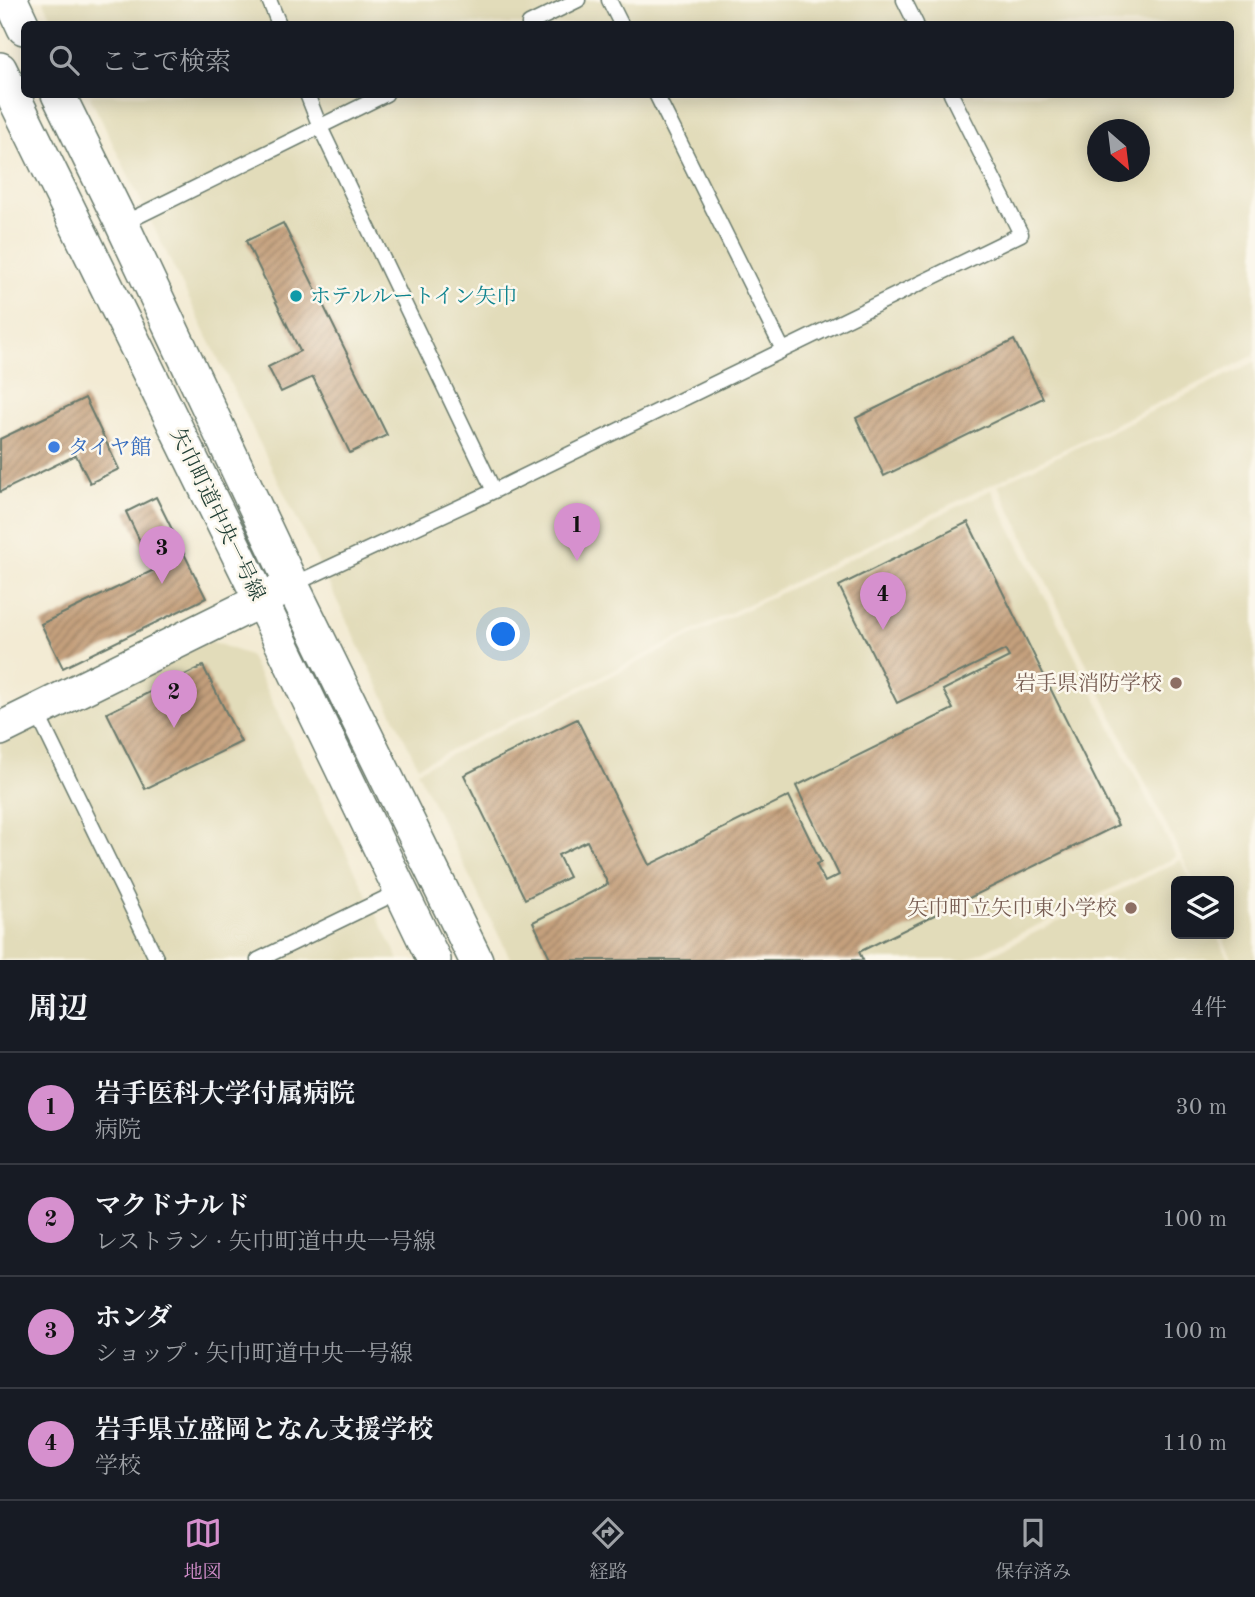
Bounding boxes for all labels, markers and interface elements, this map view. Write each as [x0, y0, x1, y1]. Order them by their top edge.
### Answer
search box [21, 21, 1234, 98]
icon: search [45, 41, 83, 79]
text: ここで検索 [101, 50, 231, 76]
north arrow [1087, 119, 1150, 182]
place label: ホテルルートイン矢巾 [310, 285, 517, 308]
marker: ホテルルートイン矢巾 [288, 288, 304, 304]
street label: 矢巾町道中央一号線 [166, 424, 269, 604]
place label: タイヤ館 [68, 436, 152, 459]
marker: タイヤ館 [46, 439, 62, 455]
pin: 1 [554, 503, 600, 561]
pin: 3 [139, 526, 185, 584]
pin: 4 [860, 572, 906, 630]
your location [486, 617, 520, 651]
pin: 2 [151, 670, 197, 728]
place label: 岩手県消防学校 [1015, 672, 1162, 695]
marker: 岩手県消防学校 [1168, 675, 1184, 691]
map controls [1171, 876, 1234, 939]
button: layers [1171, 876, 1234, 939]
place label: 矢巾町立矢巾東小学校 [907, 897, 1117, 920]
marker: 矢巾町立矢巾東小学校 [1123, 900, 1139, 916]
text: 周辺 [28, 995, 88, 1025]
text: 4件 [1191, 997, 1227, 1020]
text: 岩手医科大学付属病院 [95, 1082, 355, 1108]
text: 1 [44, 1096, 58, 1119]
text: 30 m [1176, 1096, 1227, 1119]
text: 病院 [95, 1119, 141, 1142]
text: マクドナルド [95, 1194, 250, 1220]
text: 2 [44, 1208, 58, 1231]
text: 100 m [1162, 1208, 1227, 1231]
text: レストラン · 矢巾町道中央一号線 [95, 1231, 436, 1254]
text: ホンダ [95, 1306, 172, 1332]
text: 3 [44, 1320, 58, 1343]
text: 100 m [1162, 1320, 1227, 1343]
text: ショップ · 矢巾町道中央一号線 [95, 1343, 413, 1366]
text: 岩手県立盛岡となん支援学校 [95, 1418, 433, 1444]
text: 4 [44, 1432, 58, 1455]
text: 110 m [1162, 1432, 1227, 1455]
text: 学校 [95, 1455, 141, 1478]
tab: 地図 [184, 1514, 222, 1585]
tab: 経路 [589, 1514, 627, 1585]
tab: 保存済み [995, 1514, 1071, 1585]

